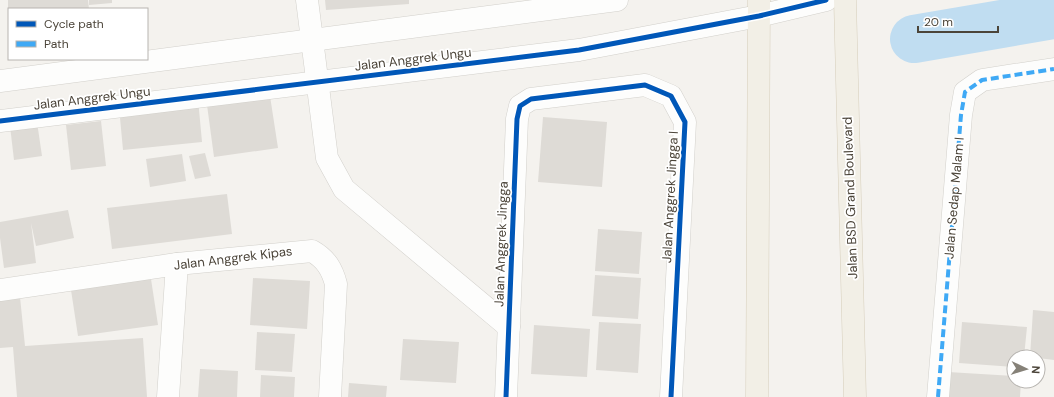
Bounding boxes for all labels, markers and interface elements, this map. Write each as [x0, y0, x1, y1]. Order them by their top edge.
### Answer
legend [8, 8, 148, 60]
scale bar [918, 8, 998, 34]
text: 20 m [924, 14, 953, 30]
text: Cycle path [44, 16, 104, 32]
text: Path [44, 36, 69, 52]
street label: Jalan Anggrek Ungu [354, 43, 472, 75]
street label: Jalan Anggrek Ungu [33, 82, 151, 114]
street label: Jalan BSD Grand Boulevard [839, 117, 861, 279]
street label: Jalan Anggrek Jingga I [658, 131, 682, 263]
street label: Jalan Sedap Malam I [940, 136, 968, 260]
street label: Jalan Anggrek Jingga [490, 181, 512, 307]
street label: Jalan Anggrek Kipas [173, 242, 293, 274]
north arrow [1006, 349, 1046, 389]
text: N [1029, 365, 1043, 374]

